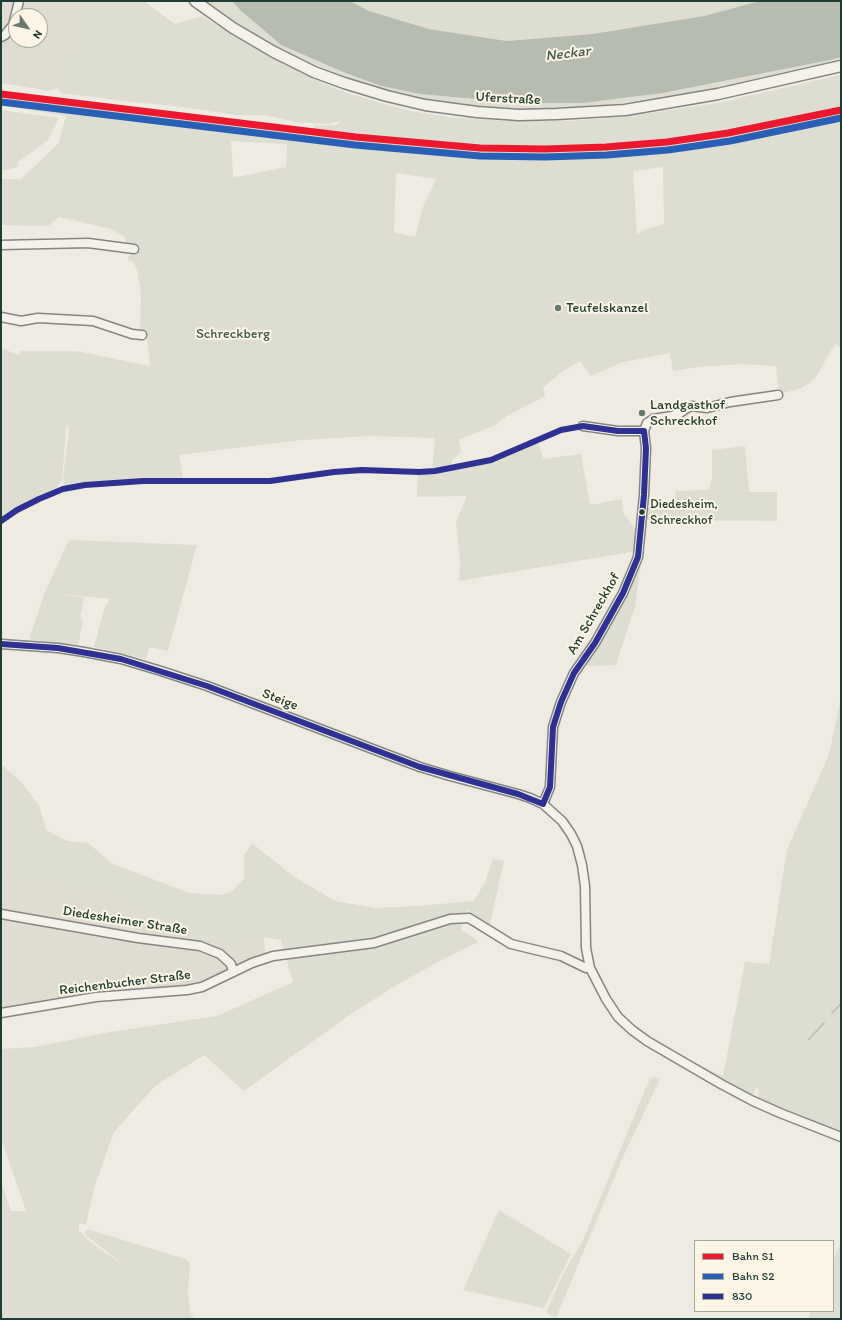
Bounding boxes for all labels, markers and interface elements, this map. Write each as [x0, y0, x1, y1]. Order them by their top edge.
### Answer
north arrow [8, 8, 48, 48]
text: N [30, 28, 45, 41]
water label: Neckar [544, 42, 592, 66]
street label: Uferstraße [475, 89, 541, 109]
place label: Teufelskanzel [566, 300, 648, 316]
marker: Teufelskanzel [553, 303, 563, 313]
park label: Schreckberg [196, 326, 270, 342]
place label: Landgasthof Schreckhof [650, 397, 725, 430]
marker: Landgasthof Schreckhof [637, 408, 647, 418]
place label: Diedesheim, Schreckhof [650, 497, 718, 528]
marker: Diedesheim, Schreckhof [637, 507, 647, 517]
street label: Am Schreckhof [564, 570, 624, 658]
street label: Steige [260, 685, 300, 715]
street label: Diedesheimer Straße [62, 903, 188, 939]
street label: Reichenbucher Straße [58, 967, 192, 999]
legend [694, 1240, 834, 1312]
text: Bahn S1 [732, 1249, 774, 1263]
text: Bahn S2 [732, 1269, 775, 1283]
text: 830 [732, 1289, 753, 1303]

